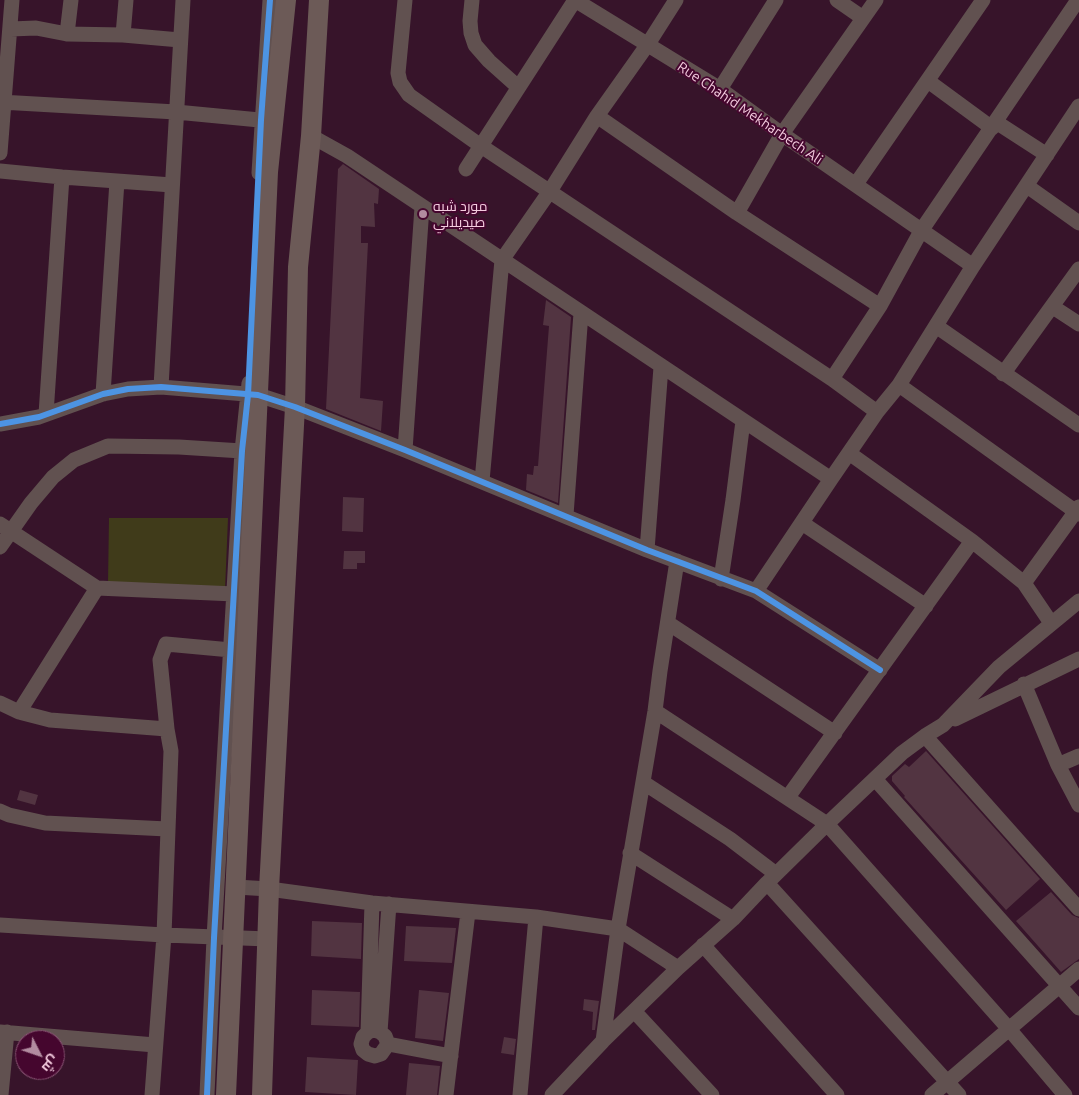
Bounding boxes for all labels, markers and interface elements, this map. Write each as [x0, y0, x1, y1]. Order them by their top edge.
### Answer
street label: Rue Chahid Mekharbech Ali [674, 58, 826, 168]
place label: مورد شبه صيديلاني [433, 198, 488, 230]
marker: مورد شبه صيديلاني [417, 208, 429, 220]
north arrow [15, 1030, 65, 1080]
text: ش [39, 1052, 62, 1076]

